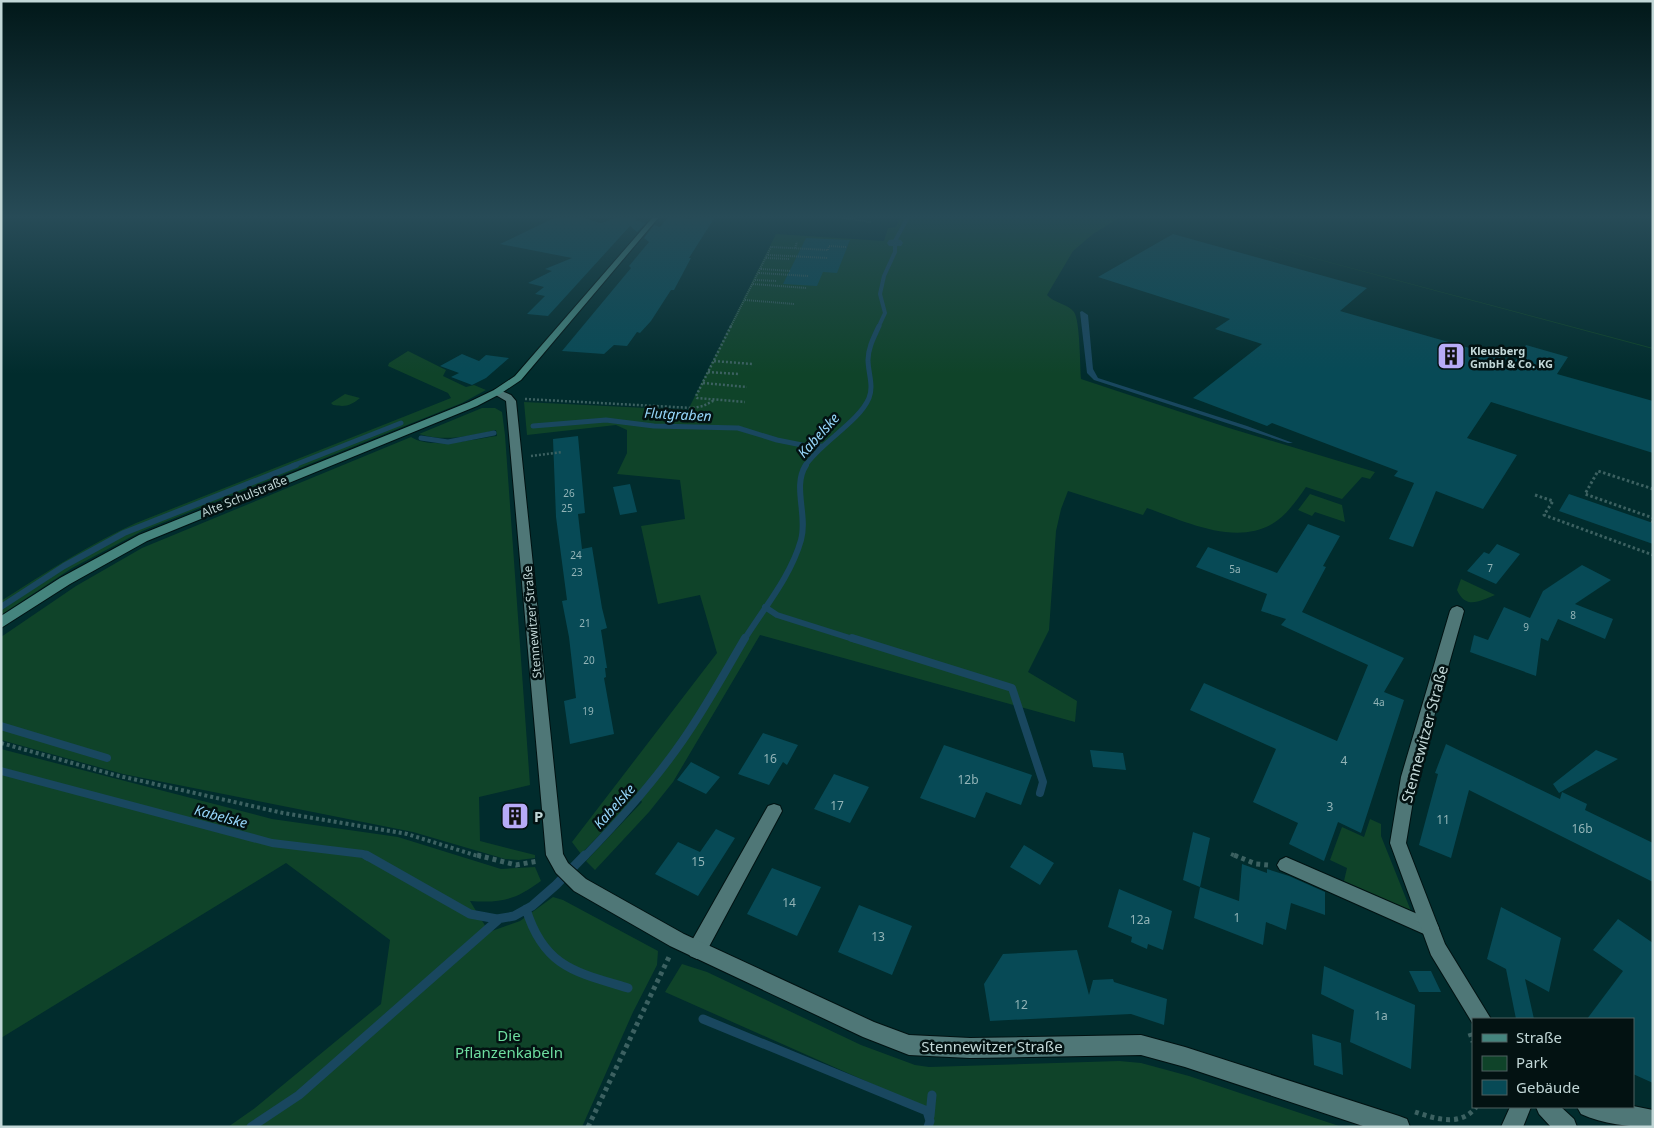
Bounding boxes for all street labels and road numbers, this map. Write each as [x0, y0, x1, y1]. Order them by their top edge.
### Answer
street label: Alte Schulstraße [199, 471, 290, 521]
street label: Stennewitzer Straße [519, 565, 545, 679]
street label: Stennewitzer Straße [1396, 663, 1452, 805]
street label: Stennewitzer Straße [921, 1036, 1063, 1056]

